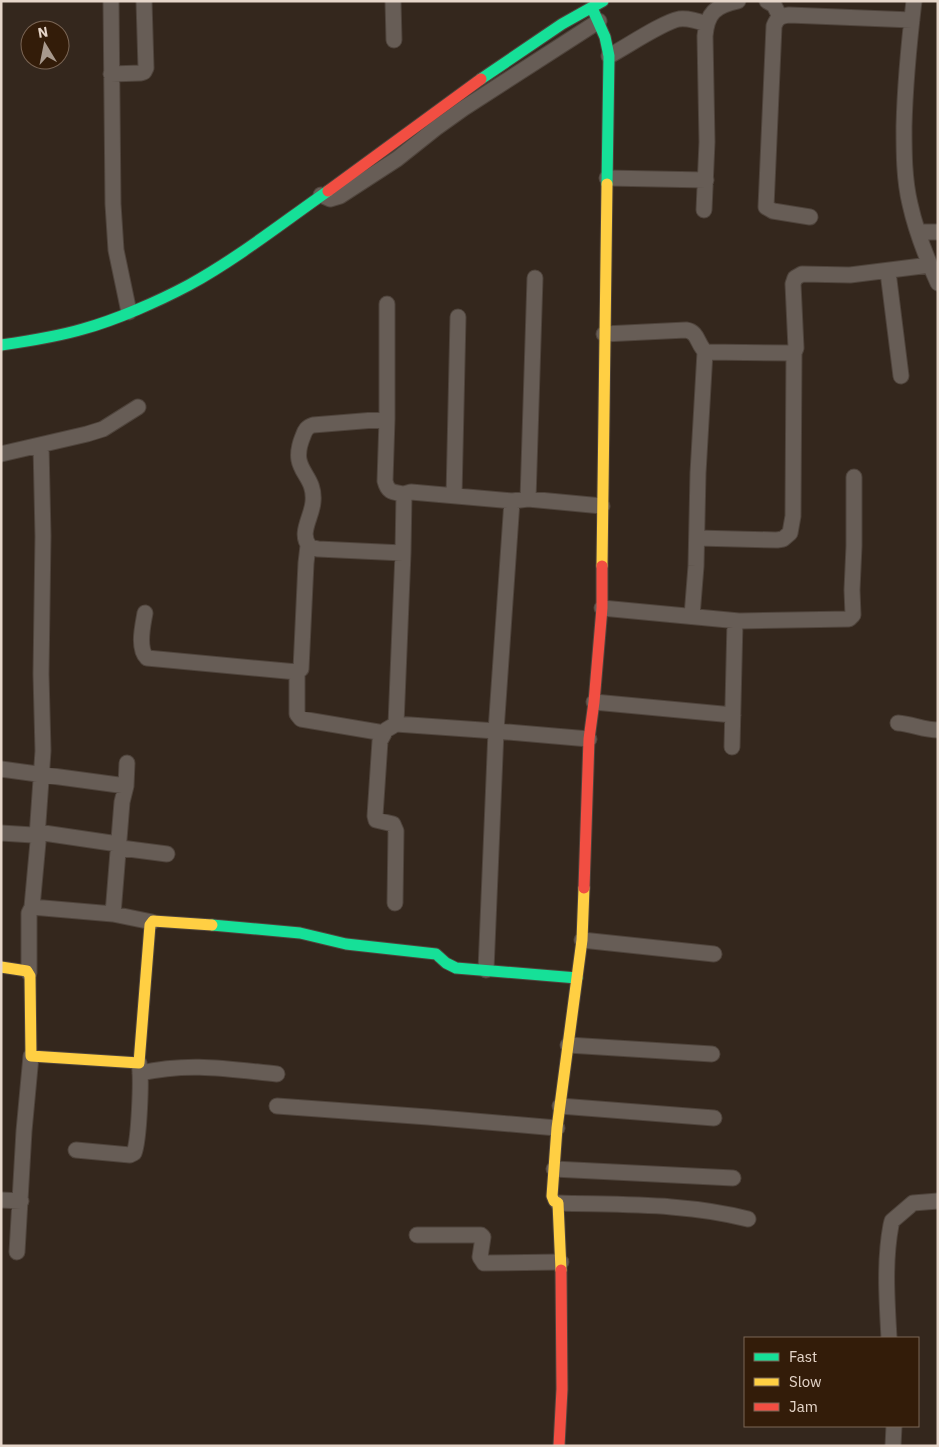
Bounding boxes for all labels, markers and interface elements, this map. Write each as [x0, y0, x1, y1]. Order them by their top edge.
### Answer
north arrow [20, 20, 70, 70]
text: N [36, 22, 49, 42]
legend [744, 1337, 919, 1427]
text: Fast [789, 1347, 817, 1366]
text: Slow [789, 1372, 822, 1391]
text: Jam [789, 1397, 818, 1416]

